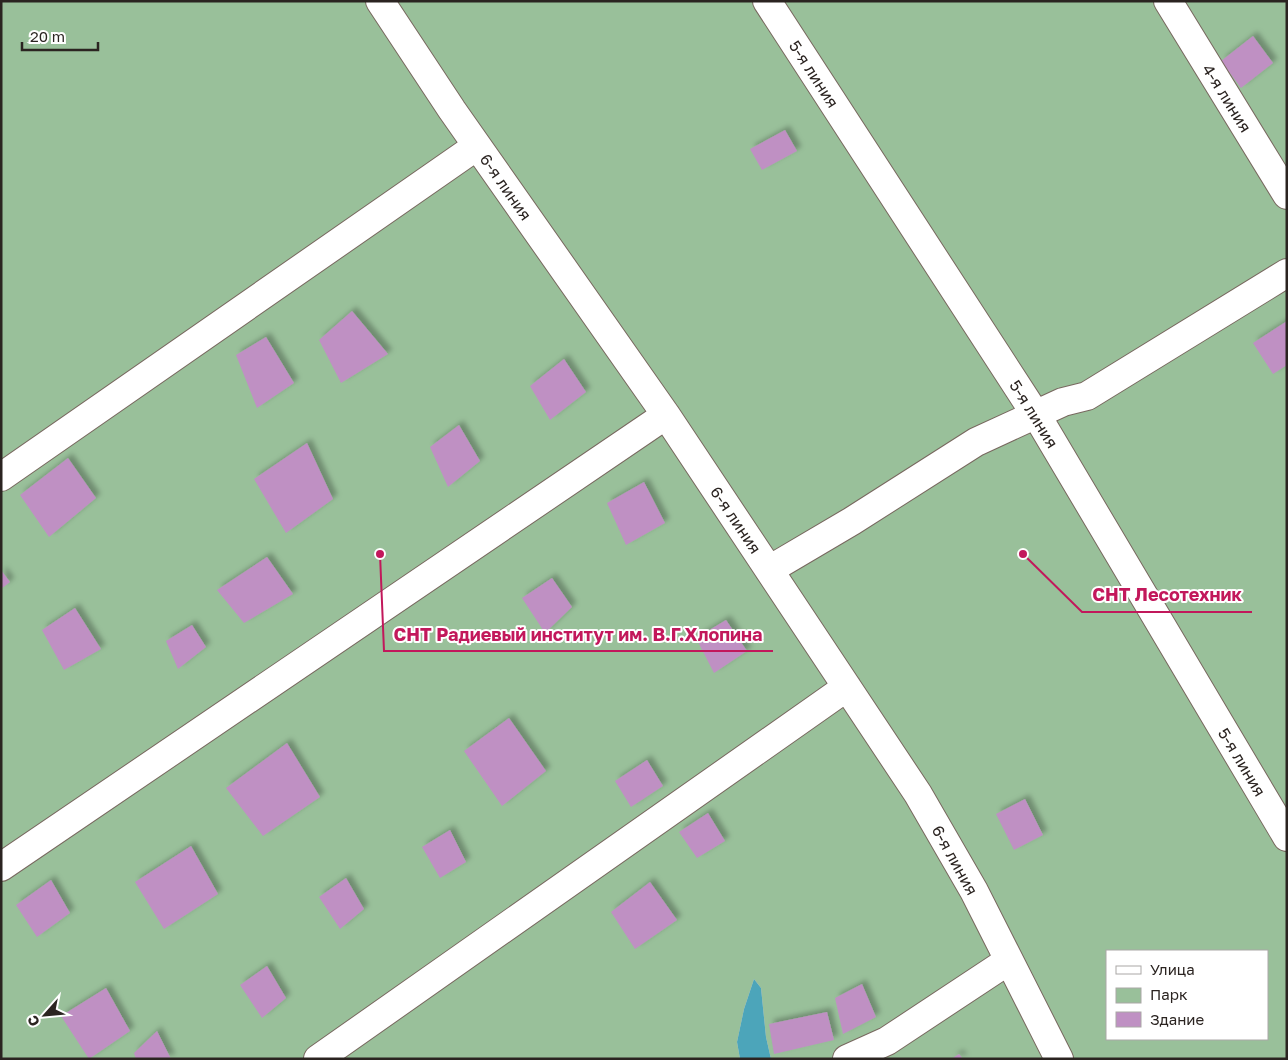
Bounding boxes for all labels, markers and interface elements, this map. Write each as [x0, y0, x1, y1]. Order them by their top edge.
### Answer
scale bar [22, 20, 99, 52]
text: 20 m [30, 27, 65, 45]
street label: 5-я линия [785, 37, 843, 111]
street label: 4-я линия [1198, 60, 1256, 136]
street label: 6-я линия [476, 150, 536, 224]
street label: 5-я линия [1005, 376, 1063, 452]
street label: 6-я линия [706, 483, 766, 557]
callout: СНТ Лесотехник [1082, 579, 1252, 612]
text: СНТ Лесотехник [1092, 583, 1242, 605]
callout: СНТ Радиевый институт им. В.Г.Хлопина [384, 618, 773, 651]
text: СНТ Радиевый институт им. В.Г.Хлопина [394, 623, 762, 645]
street label: 5-я линия [1214, 724, 1270, 800]
street label: 6-я линия [928, 822, 982, 898]
legend [1106, 950, 1268, 1040]
text: Улица [1150, 960, 1195, 978]
text: Парк [1150, 985, 1188, 1003]
north arrow [20, 990, 70, 1040]
text: Здание [1150, 1010, 1204, 1028]
text: С [23, 1013, 43, 1029]

